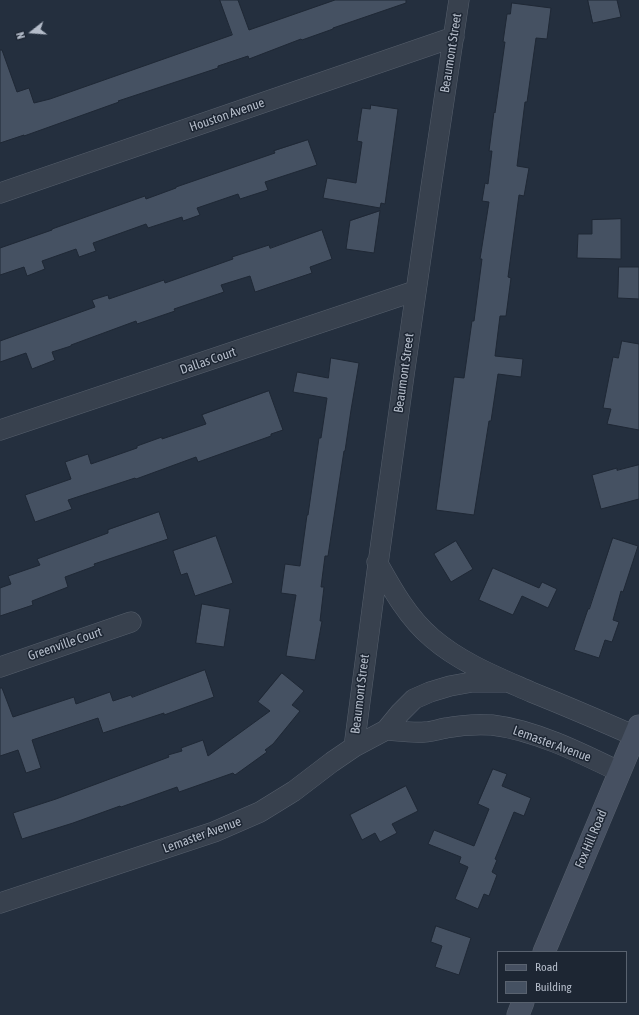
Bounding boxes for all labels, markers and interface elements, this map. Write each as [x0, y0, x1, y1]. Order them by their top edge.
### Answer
north arrow [12, 12, 52, 52]
street label: Beaumont Street [437, 12, 465, 94]
text: N [14, 31, 27, 40]
street label: Houston Avenue [187, 95, 267, 135]
street label: Beaumont Street [391, 332, 417, 414]
street label: Dallas Court [178, 344, 238, 378]
street label: Greenville Court [26, 624, 104, 664]
street label: Beaumont Street [347, 653, 373, 735]
street label: Lemaster Avenue [511, 723, 593, 765]
street label: Fox Hill Road [572, 807, 610, 871]
street label: Lemaster Avenue [161, 814, 243, 856]
legend [497, 951, 627, 1003]
text: Road [535, 960, 558, 974]
text: Building [535, 980, 572, 994]

